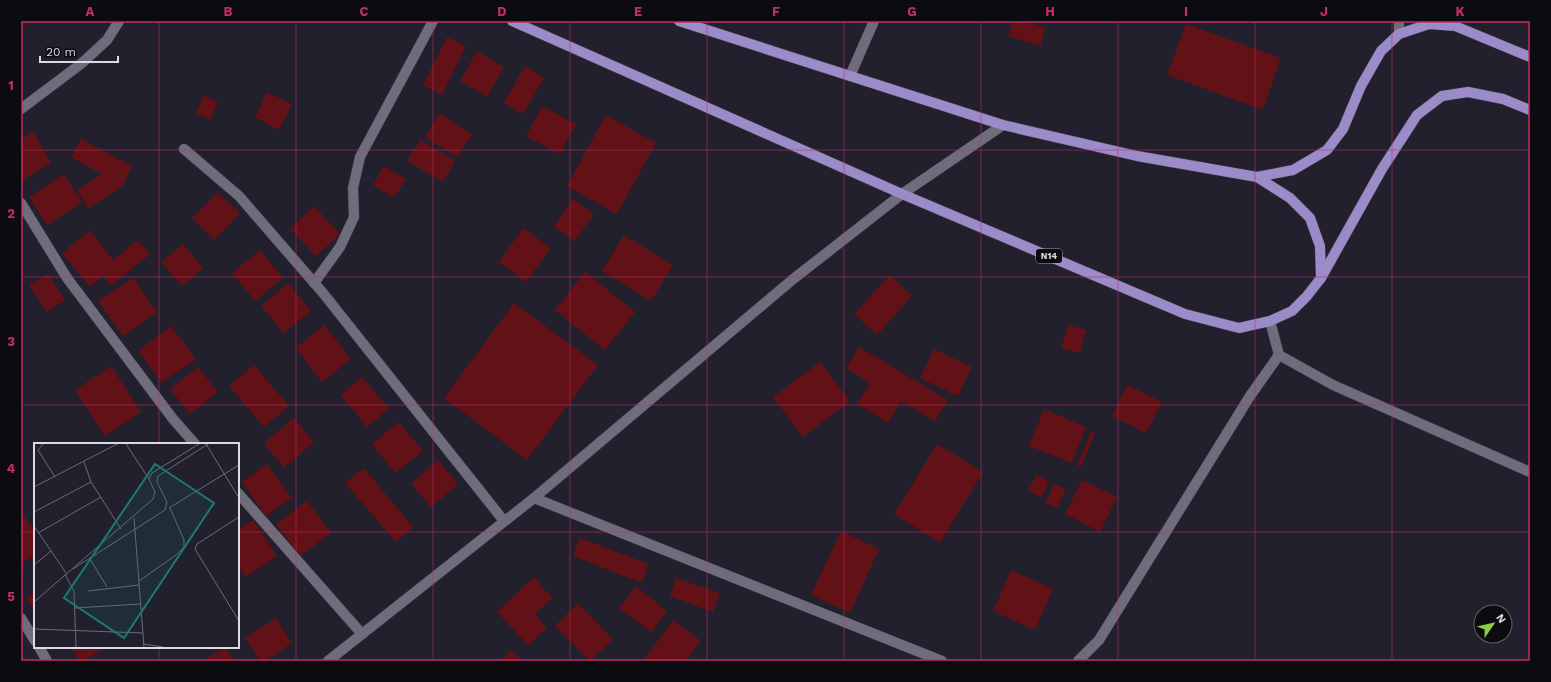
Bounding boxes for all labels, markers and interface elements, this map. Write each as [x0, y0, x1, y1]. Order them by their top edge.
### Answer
text: A [86, 4, 95, 19]
text: B [224, 4, 233, 19]
text: C [360, 4, 369, 19]
text: D [497, 4, 507, 19]
text: E [634, 4, 642, 19]
text: F [772, 4, 780, 19]
text: G [907, 4, 917, 19]
text: H [1045, 4, 1055, 19]
text: I [1184, 4, 1188, 19]
text: J [1320, 4, 1328, 19]
text: K [1455, 4, 1465, 19]
scale bar [40, 38, 118, 64]
text: 20 m [46, 45, 76, 59]
text: 1 [8, 78, 14, 93]
text: 2 [7, 206, 15, 221]
road number: N14 [1036, 249, 1062, 263]
text: 3 [7, 334, 15, 349]
inset map [34, 443, 239, 648]
text: 4 [7, 461, 16, 476]
text: 5 [7, 589, 15, 604]
north arrow [1473, 604, 1513, 644]
text: N [1493, 612, 1509, 626]

